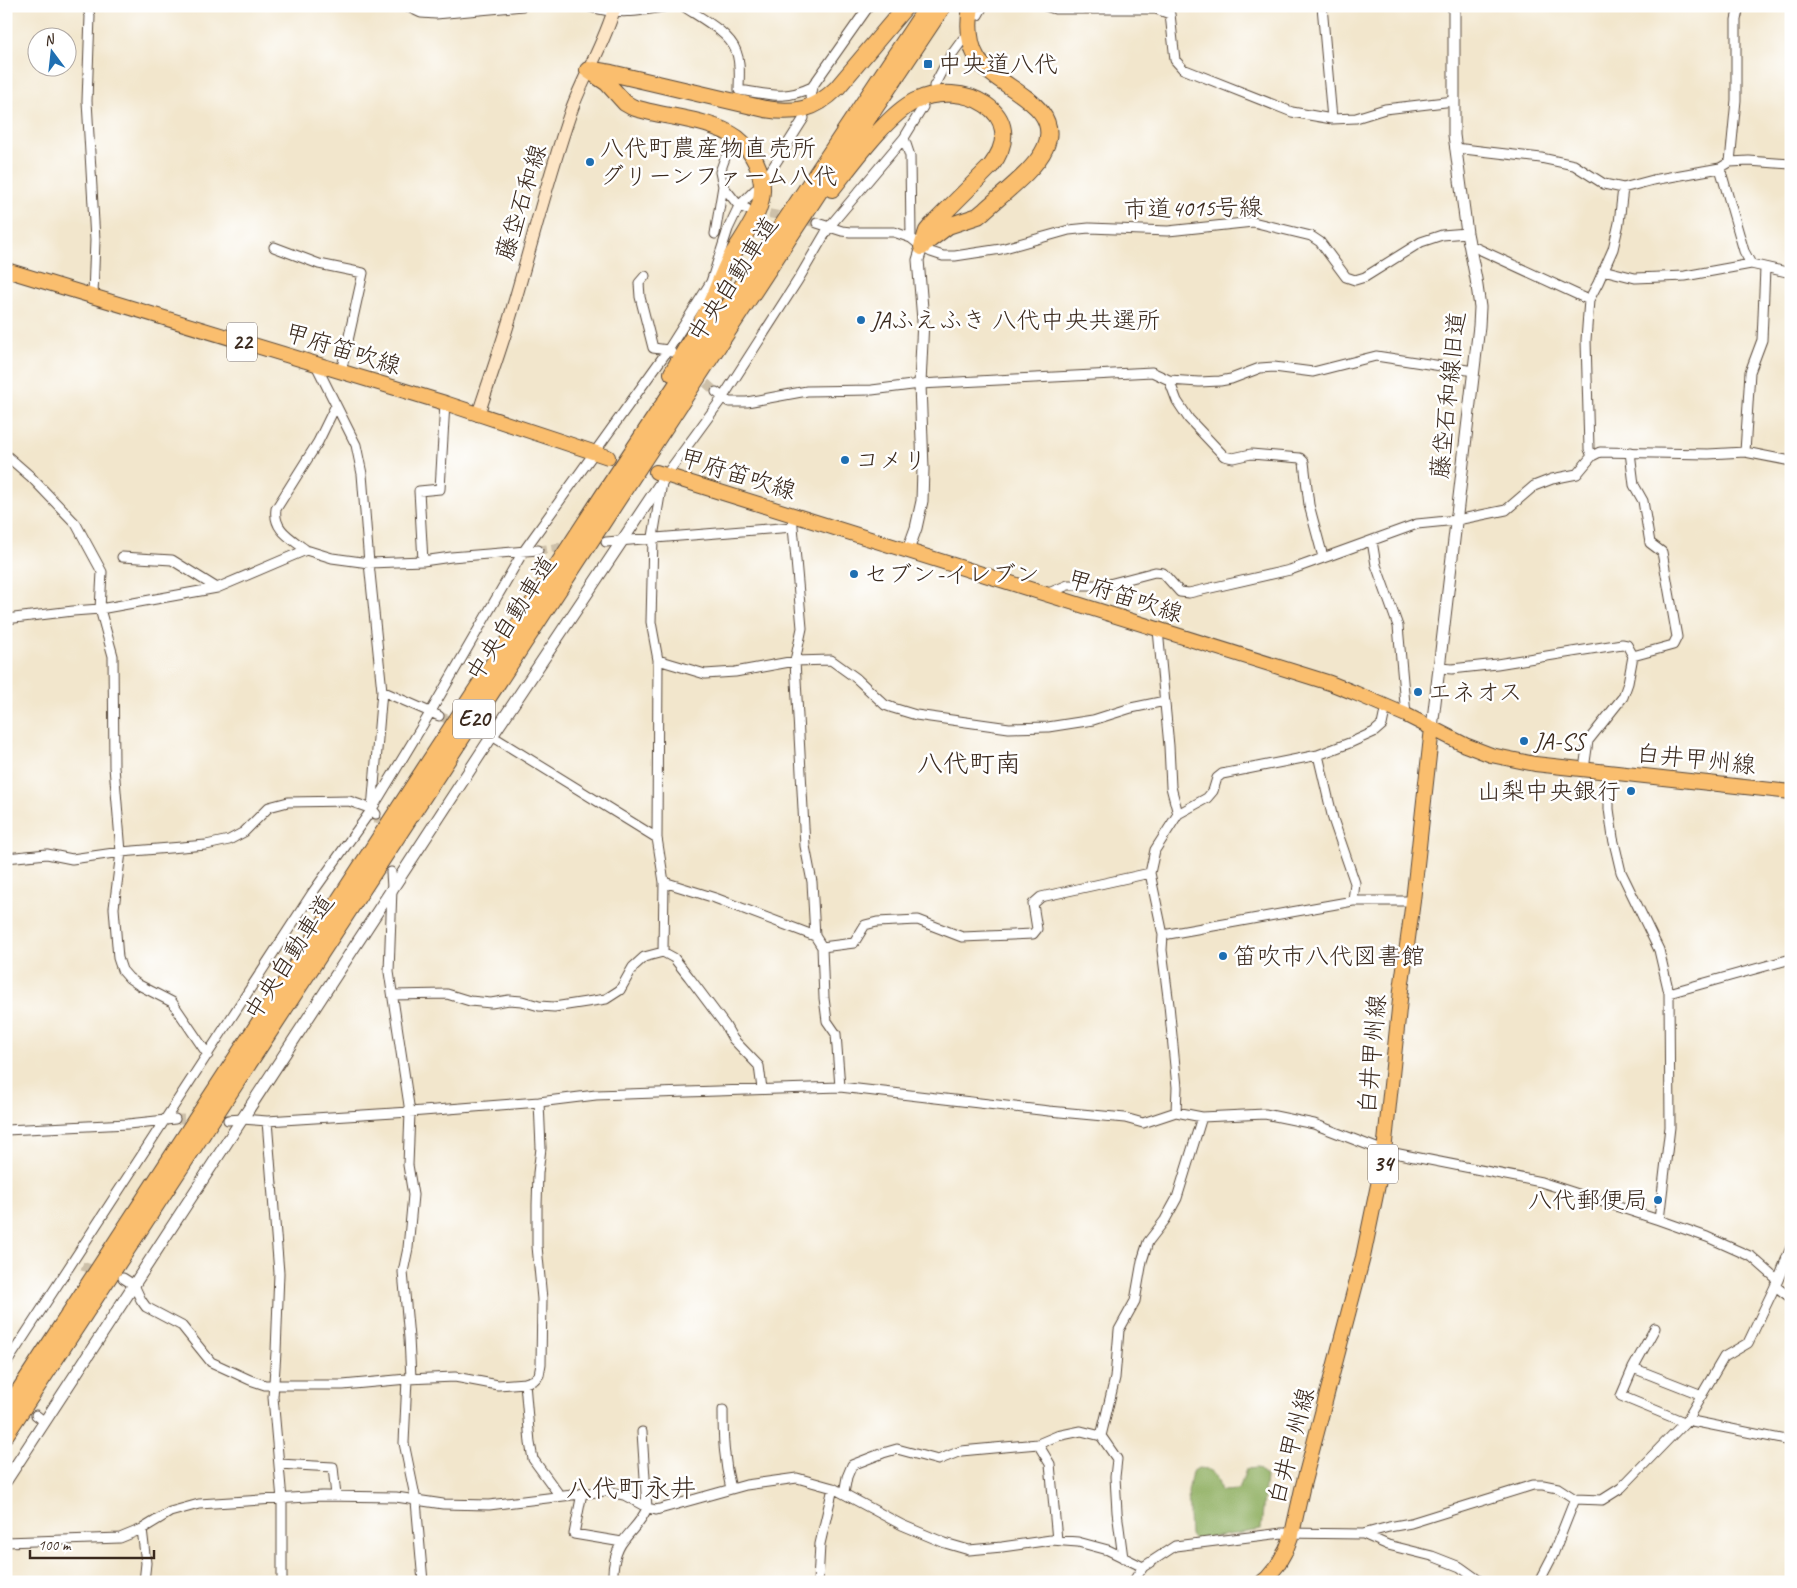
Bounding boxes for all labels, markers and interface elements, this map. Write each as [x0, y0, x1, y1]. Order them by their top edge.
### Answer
north arrow [28, 28, 78, 78]
text: N [42, 30, 57, 49]
place label: 中央道八代 [938, 49, 1058, 79]
marker: 中央道八代 [922, 58, 934, 70]
place label: 八代町農産物直売所 グリーンファーム八代 [600, 133, 838, 191]
street label: 藤垈石和線 [489, 140, 553, 264]
marker: 八代町農産物直売所 グリーンファーム八代 [584, 156, 596, 168]
street label: 市道4015号線 [1123, 192, 1263, 224]
street label: 中央自動車道 [681, 210, 785, 348]
place label: JAふえふき 八代中央共選所 [870, 305, 1160, 335]
street label: 藤垈石和線旧道 [1424, 310, 1472, 480]
marker: JAふえふき 八代中央共選所 [855, 314, 867, 326]
street label: 甲府笛吹線 [281, 317, 405, 381]
road number: 22 [227, 322, 257, 362]
street label: 甲府笛吹線 [676, 442, 800, 506]
place label: コメリ [855, 445, 927, 475]
marker: コメリ [839, 454, 851, 466]
street label: 中央自動車道 [459, 549, 563, 687]
place label: セブン-イレブン [864, 559, 1040, 589]
street label: 甲府笛吹線 [1063, 563, 1187, 629]
marker: セブン-イレブン [848, 568, 860, 580]
place label: エネオス [1428, 677, 1523, 707]
marker: エネオス [1412, 686, 1424, 698]
road number: E20 [453, 700, 495, 739]
place label: JA-SS [1533, 726, 1588, 756]
marker: JA-SS [1518, 735, 1530, 747]
street label: 白井甲州線 [1635, 738, 1757, 780]
district label: 八代町南 [917, 747, 1021, 780]
place label: 山梨中央銀行 [1477, 776, 1621, 806]
marker: 山梨中央銀行 [1625, 785, 1637, 797]
street label: 中央自動車道 [237, 888, 341, 1026]
place label: 笛吹市八代図書館 [1233, 941, 1425, 971]
marker: 笛吹市八代図書館 [1217, 950, 1229, 962]
street label: 白井甲州線 [1352, 993, 1392, 1115]
road number: 34 [1368, 1144, 1398, 1184]
place label: 八代郵便局 [1528, 1185, 1648, 1215]
marker: 八代郵便局 [1652, 1194, 1664, 1206]
street label: 白井甲州線 [1261, 1384, 1321, 1508]
district label: 八代町永井 [566, 1472, 696, 1505]
scale bar [30, 1528, 154, 1560]
text: 100 m [38, 1536, 72, 1555]

